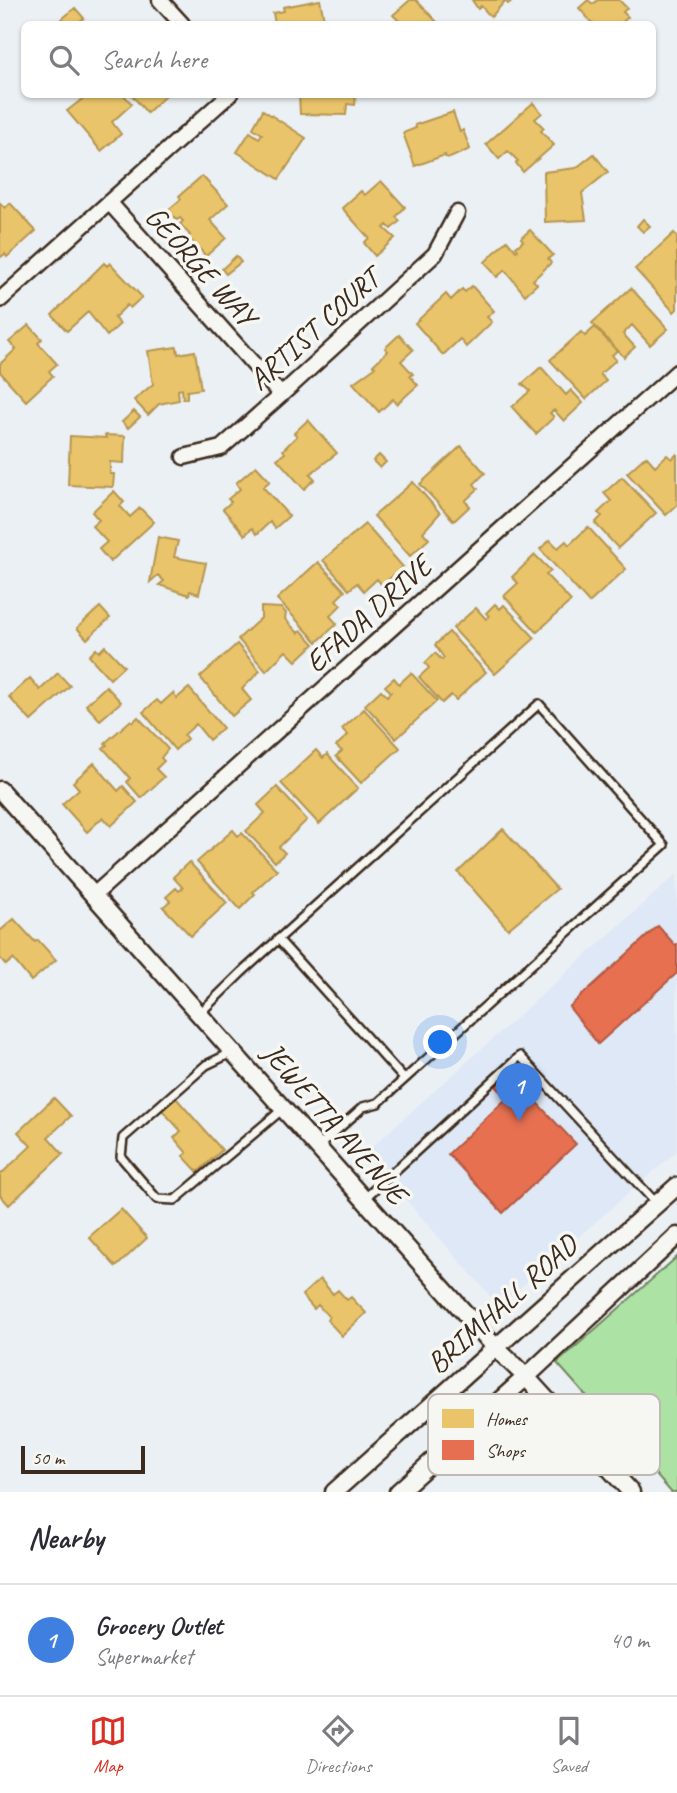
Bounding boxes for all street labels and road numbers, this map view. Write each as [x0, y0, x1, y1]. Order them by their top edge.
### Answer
street label: GEORGE WAY [137, 198, 268, 338]
street label: ARTIST COURT [240, 256, 392, 398]
street label: EFADA DRIVE [297, 545, 442, 681]
street label: JEWETTA AVENUE [253, 1033, 418, 1215]
street label: BRIMHALL ROAD [419, 1224, 587, 1382]

